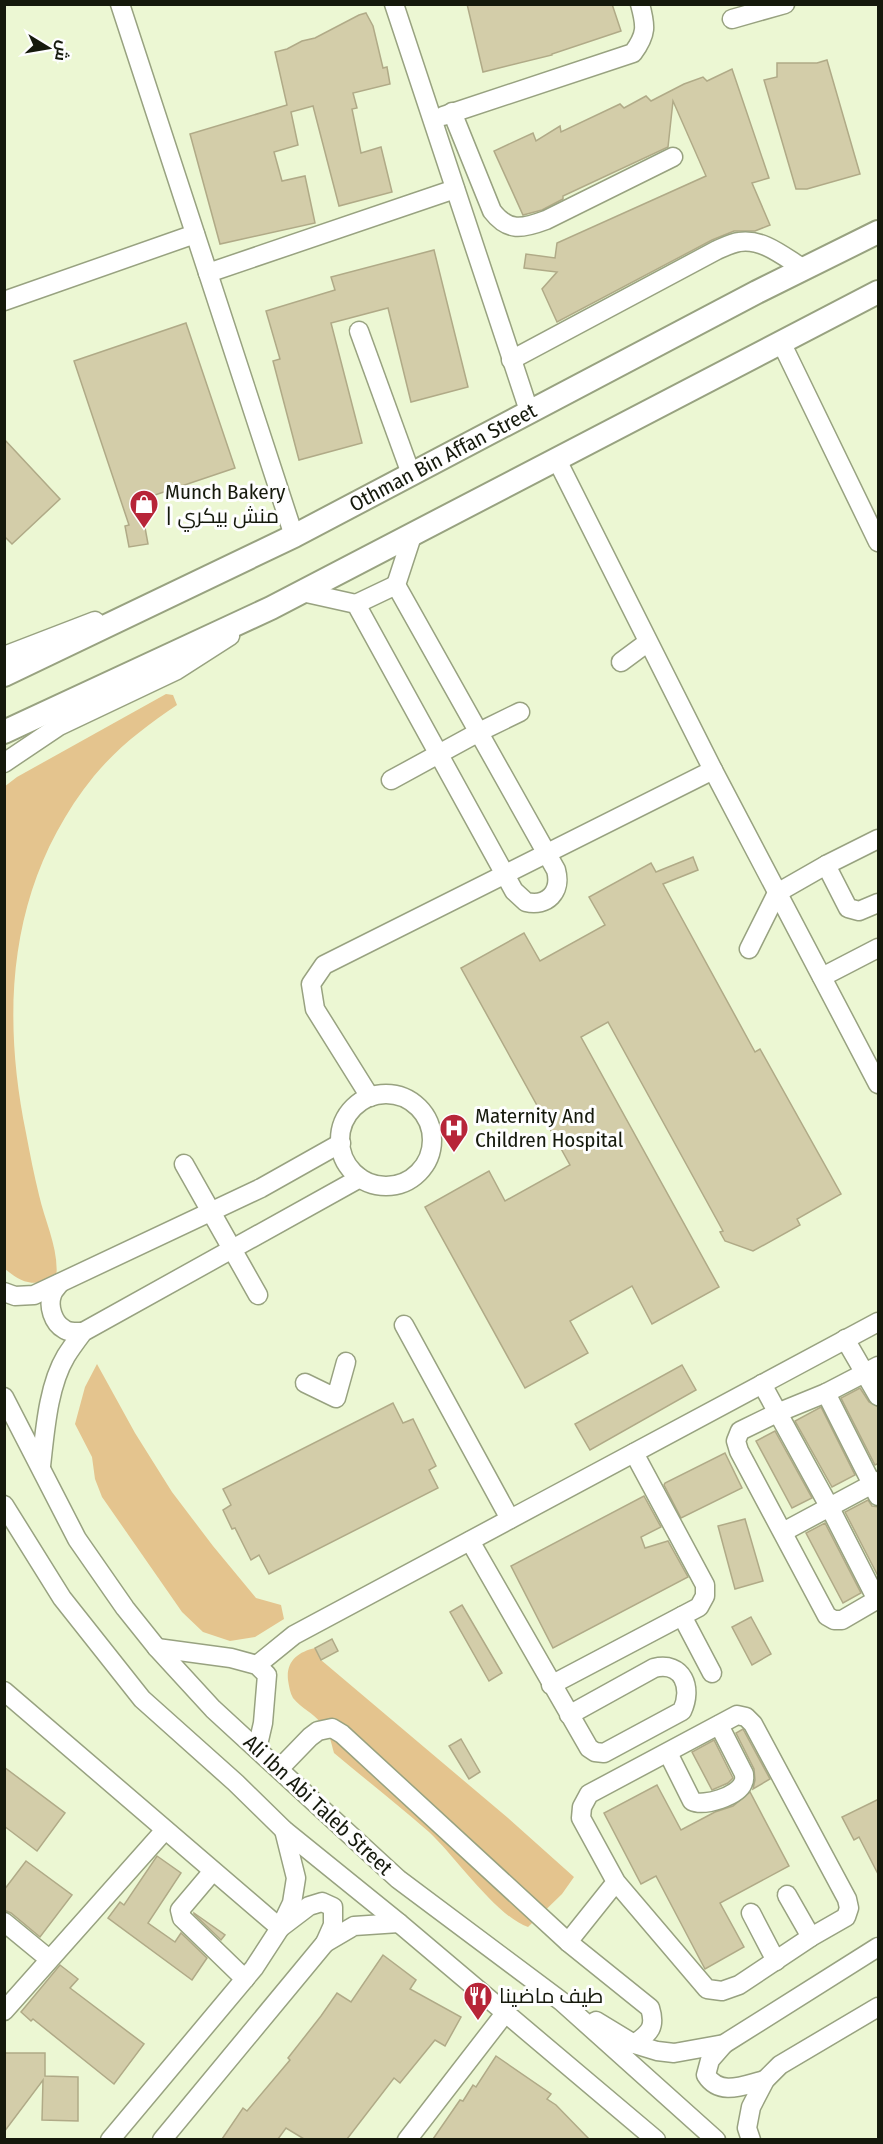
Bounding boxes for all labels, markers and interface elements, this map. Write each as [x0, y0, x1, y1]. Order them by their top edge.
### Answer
north arrow [18, 18, 78, 78]
text: ش [51, 39, 74, 63]
street label: Othman Bin Affan Street [345, 397, 541, 517]
place label: Munch Bakery | منش بيكري [165, 479, 286, 532]
shop icon: Munch Bakery | منش بيكري [128, 488, 160, 530]
place label: Maternity And Children Hospital [475, 1103, 624, 1153]
hospital icon: Maternity And Children Hospital [438, 1112, 470, 1154]
street label: Ali Ibn Abi Taleb Street [238, 1729, 398, 1881]
restaurant icon: طيف ماضينا [462, 1980, 494, 2022]
place label: طيف ماضينا [499, 1983, 603, 2009]

